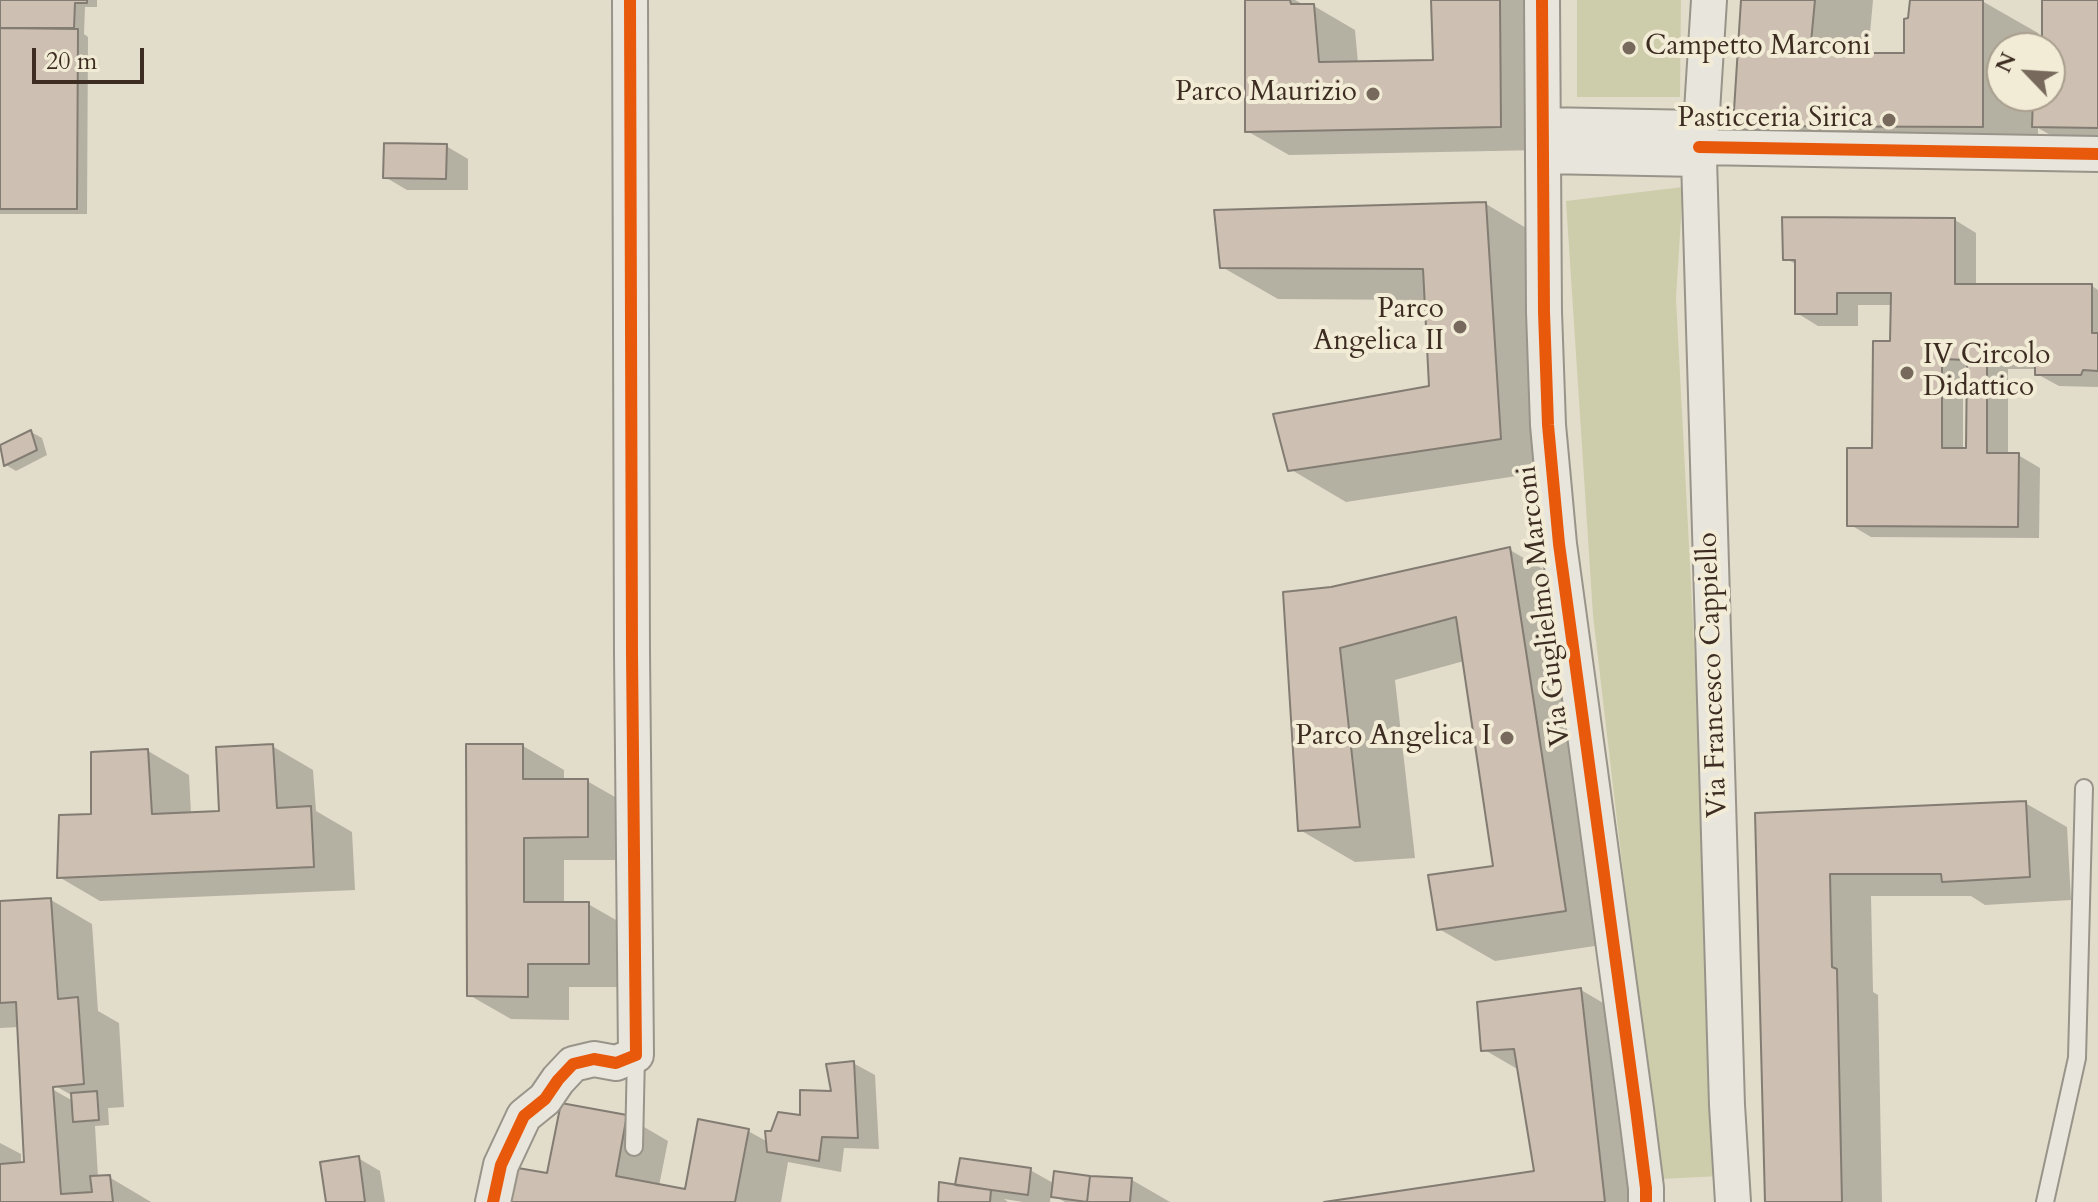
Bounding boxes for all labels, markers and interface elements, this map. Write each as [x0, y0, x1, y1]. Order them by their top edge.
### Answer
place label: Campetto Marconi [1645, 31, 1871, 65]
scale bar [36, 32, 148, 82]
north arrow [1986, 32, 2066, 112]
marker: Campetto Marconi [1620, 39, 1638, 57]
text: 20 m [46, 45, 97, 78]
text: N [1988, 48, 2024, 78]
place label: Parco Maurizio [1175, 77, 1357, 111]
marker: Parco Maurizio [1364, 85, 1382, 103]
place label: Pasticceria Sirica [1677, 103, 1873, 137]
marker: Pasticceria Sirica [1880, 111, 1898, 129]
place label: Parco Angelica II [1313, 294, 1444, 360]
marker: Parco Angelica II [1451, 318, 1469, 336]
place label: IV Circolo Didattico [1923, 340, 2050, 406]
marker: IV Circolo Didattico [1898, 364, 1916, 382]
street label: Via Guglielmo Marconi [1511, 464, 1579, 748]
street label: Via Francesco Cappiello [1692, 532, 1736, 818]
place label: Parco Angelica I [1296, 721, 1491, 755]
marker: Parco Angelica I [1498, 729, 1516, 747]

